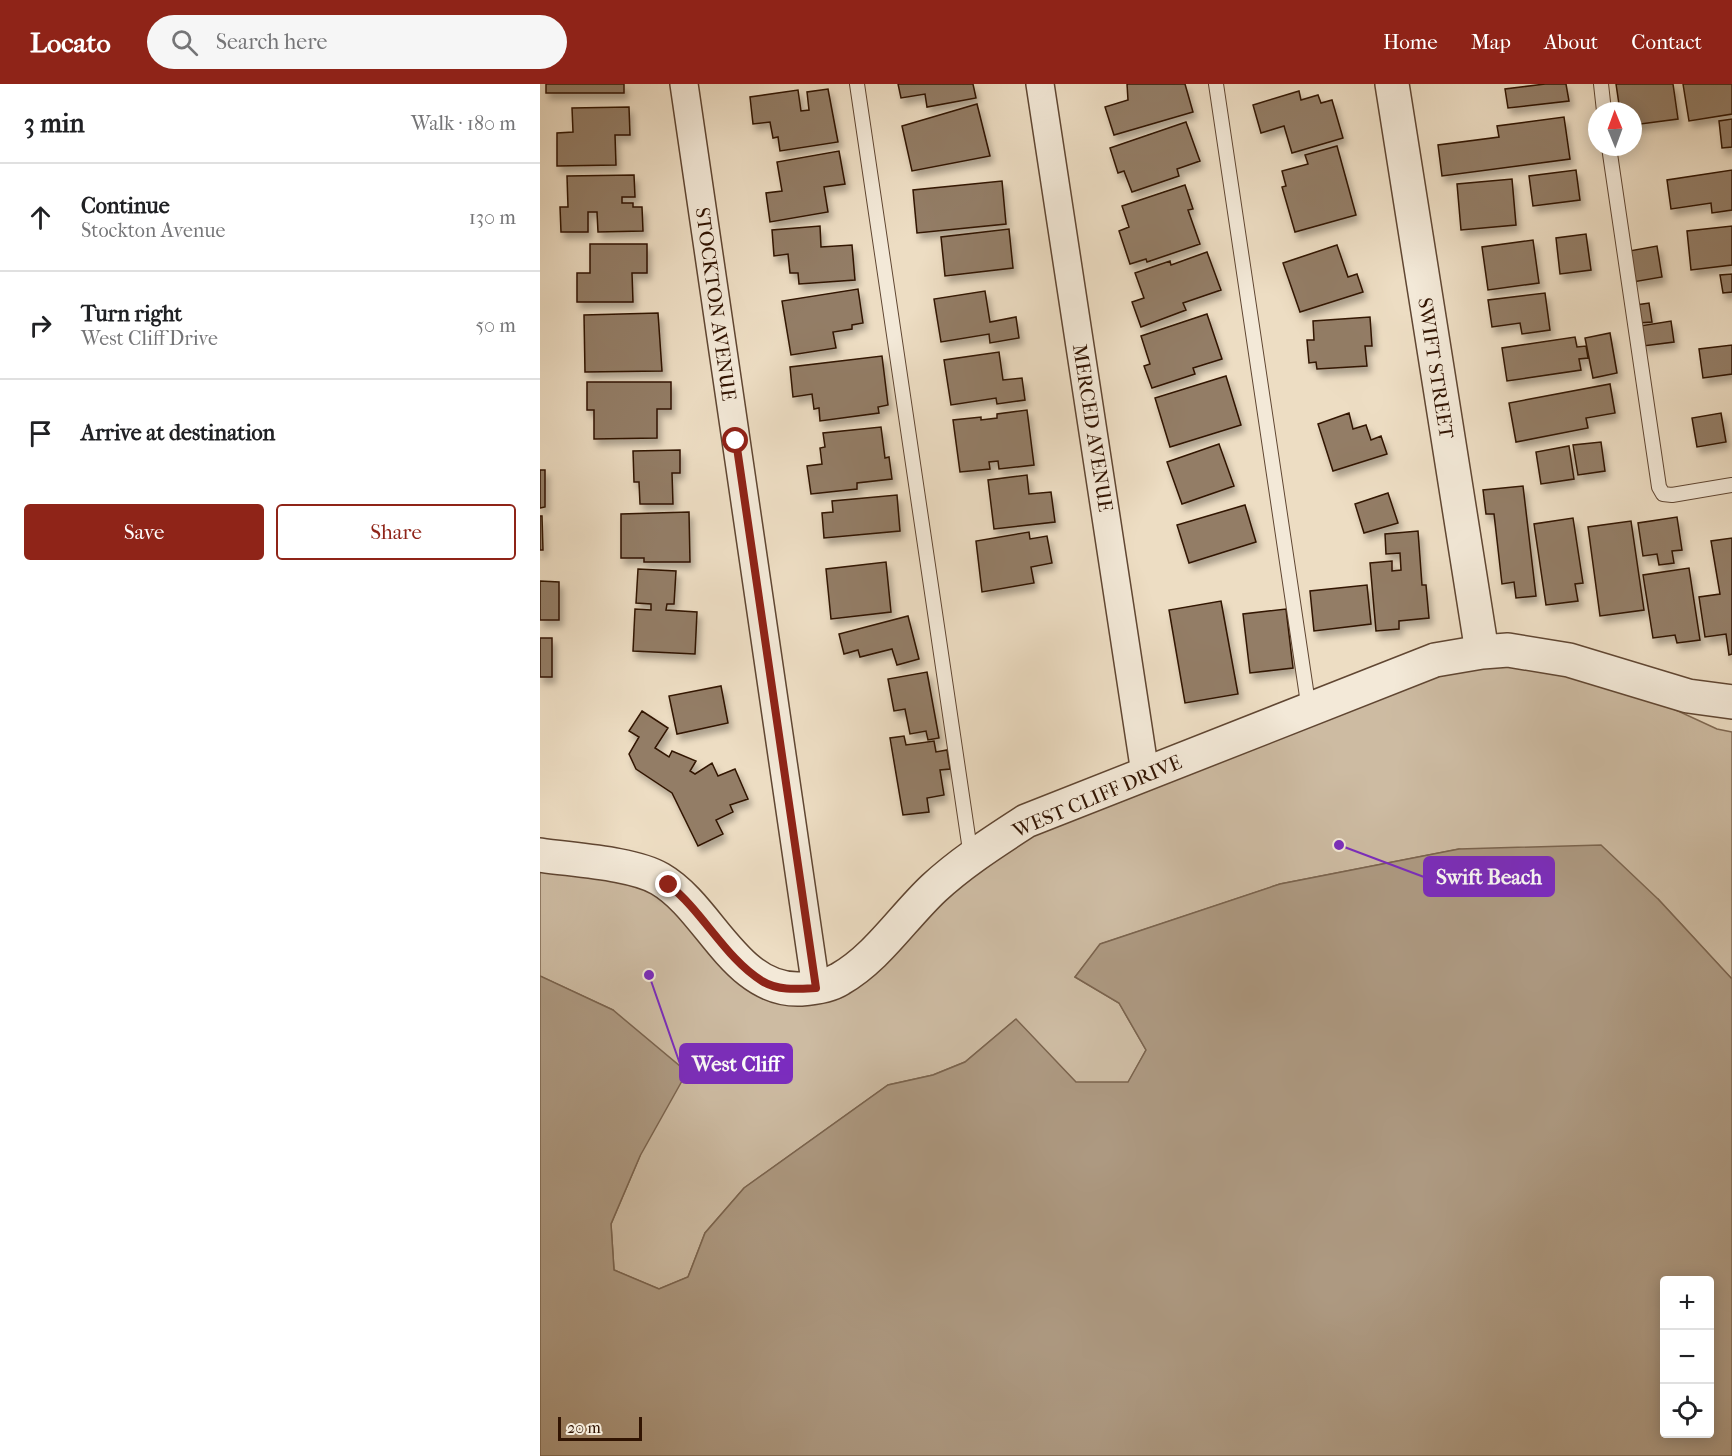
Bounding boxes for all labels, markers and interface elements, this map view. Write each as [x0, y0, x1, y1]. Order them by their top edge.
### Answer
search box [147, 15, 567, 69]
text: Locato [30, 26, 111, 59]
icon: search [168, 26, 201, 59]
text: Search here [216, 29, 327, 55]
text: Home [1383, 30, 1438, 54]
text: Map [1471, 30, 1511, 54]
text: About [1544, 30, 1598, 54]
text: Contact [1631, 30, 1702, 54]
north arrow [1588, 102, 1642, 156]
text: 3 min [24, 108, 85, 139]
text: Walk · 180 m [411, 112, 516, 135]
text: Continue [81, 193, 170, 219]
icon: ahead [24, 201, 57, 234]
text: 130 m [469, 206, 516, 229]
street label: STOCKTON AVENUE [691, 206, 741, 403]
text: Stockton Avenue [81, 219, 225, 242]
street label: SWIFT STREET [1413, 296, 1458, 441]
text: Turn right [81, 301, 182, 327]
icon: right [24, 309, 57, 342]
text: 50 m [475, 314, 516, 337]
text: West Cliff Drive [81, 327, 218, 350]
street label: MERCED AVENUE [1068, 343, 1117, 514]
icon: arrive [24, 417, 57, 450]
text: Arrive at destination [81, 420, 275, 446]
route start [722, 427, 748, 453]
button: Save [24, 504, 264, 560]
button: Share [276, 504, 516, 560]
street label: WEST CLIFF DRIVE [1008, 750, 1185, 843]
callout: Swift Beach [1424, 857, 1554, 896]
text: Swift Beach [1436, 865, 1542, 889]
route end [655, 871, 681, 897]
callout: West Cliff [680, 1044, 792, 1083]
text: West Cliff [691, 1052, 786, 1076]
map controls [1660, 1276, 1714, 1438]
button: + [1660, 1276, 1714, 1330]
button: − [1660, 1330, 1714, 1384]
button: locate [1660, 1384, 1714, 1438]
scale bar [558, 1414, 642, 1442]
text: 20 m [567, 1418, 601, 1437]

